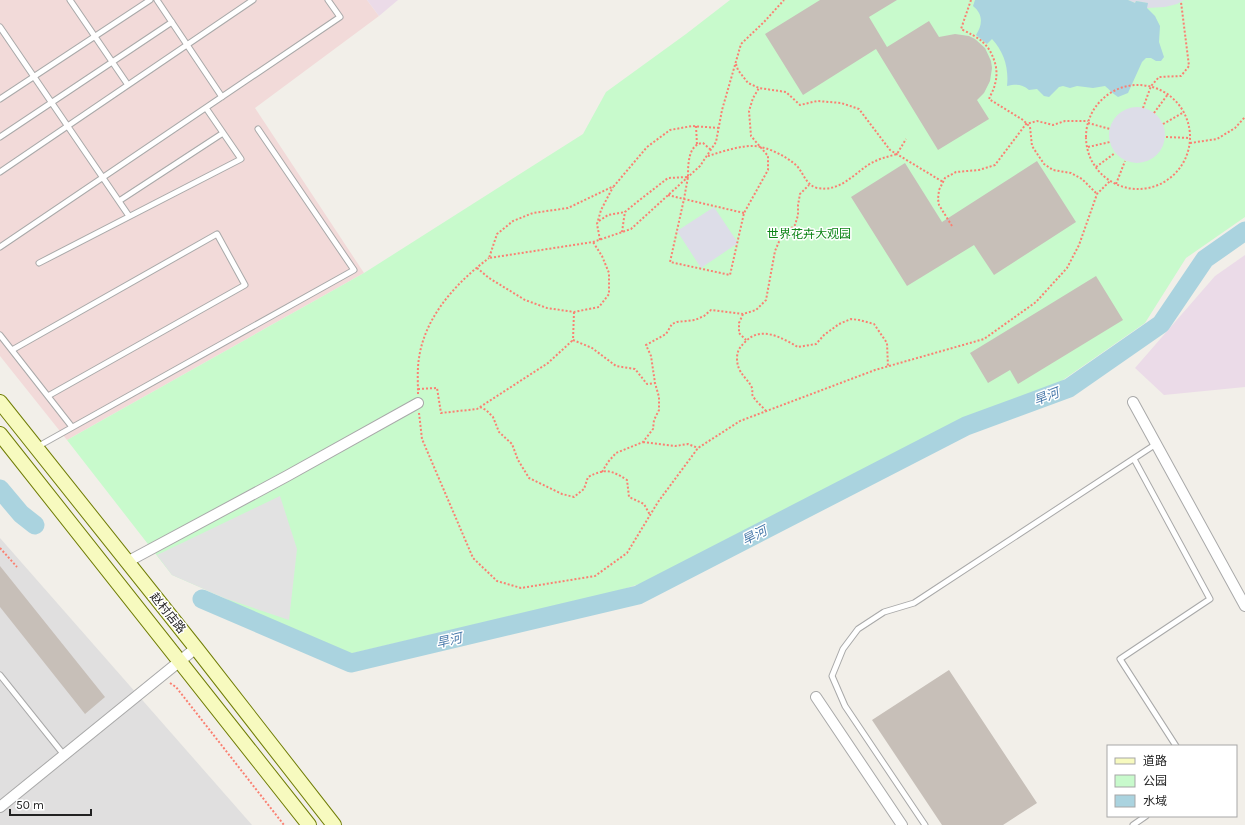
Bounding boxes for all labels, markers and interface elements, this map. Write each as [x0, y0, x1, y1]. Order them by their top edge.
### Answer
park label: 世界花卉大观园 [767, 227, 851, 241]
water label: 旱河 [1031, 384, 1064, 408]
water label: 旱河 [739, 522, 772, 548]
street label: 赵村店路 [147, 590, 189, 636]
water label: 旱河 [435, 630, 466, 651]
legend [1107, 745, 1237, 817]
text: 道路 [1143, 754, 1167, 768]
text: 公园 [1143, 774, 1167, 788]
scale bar [10, 791, 91, 817]
text: 水域 [1143, 794, 1167, 808]
text: 50 m [16, 798, 44, 812]

